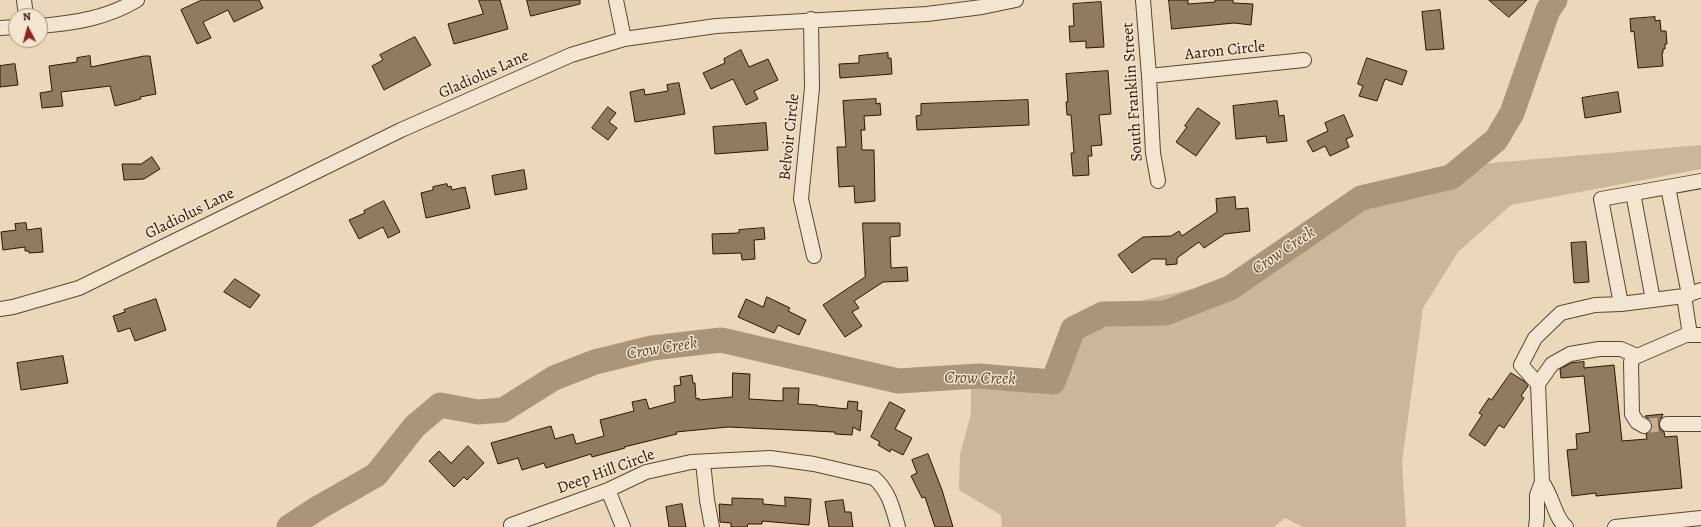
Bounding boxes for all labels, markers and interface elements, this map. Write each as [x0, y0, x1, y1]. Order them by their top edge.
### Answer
north arrow [8, 8, 48, 48]
text: N [22, 9, 32, 24]
street label: South Franklin Street [1119, 22, 1147, 162]
street label: Aaron Circle [1184, 37, 1266, 65]
street label: Gladiolus Lane [436, 47, 532, 103]
street label: Belvoir Circle [776, 93, 804, 181]
street label: Gladiolus Lane [142, 184, 238, 244]
water label: Crow Creek [1249, 223, 1319, 279]
water label: Crow Creek [625, 333, 699, 365]
water label: Crow Creek [944, 368, 1016, 390]
street label: Deep Hill Circle [554, 445, 658, 499]

